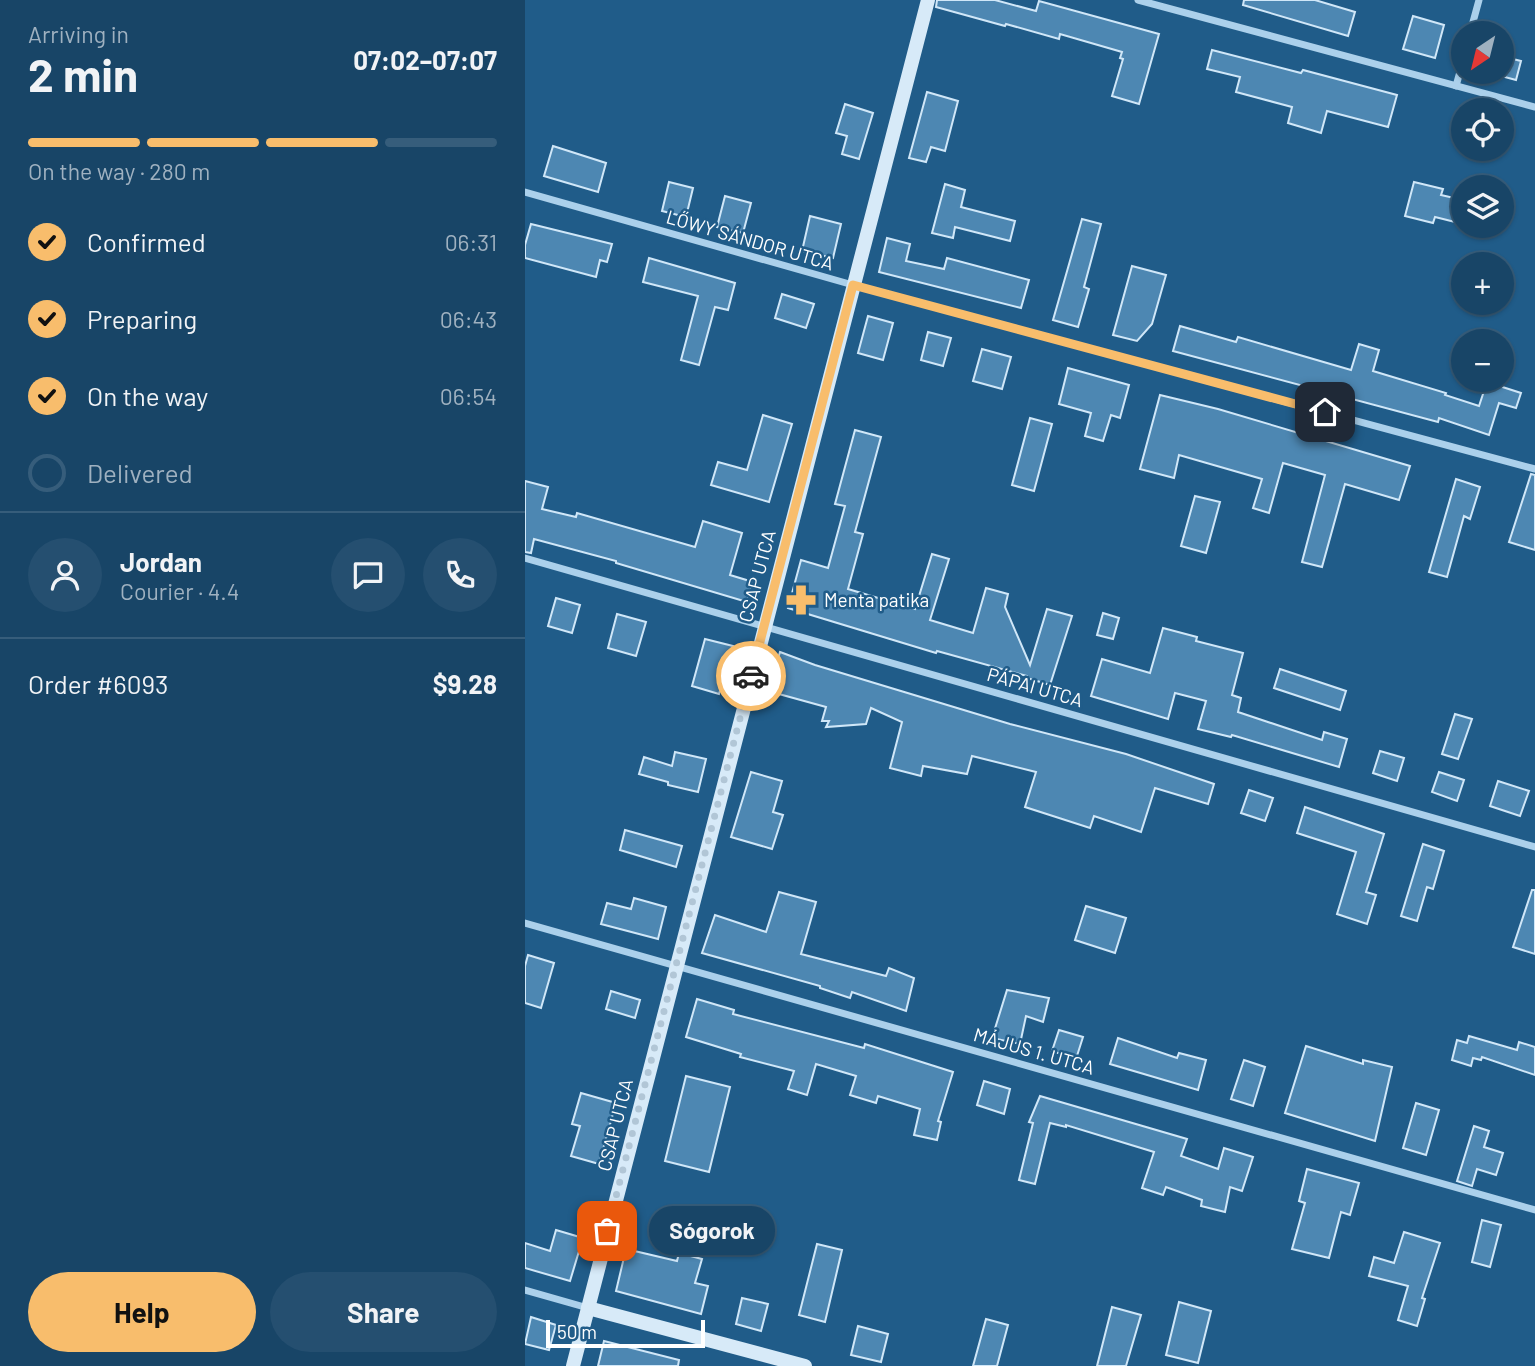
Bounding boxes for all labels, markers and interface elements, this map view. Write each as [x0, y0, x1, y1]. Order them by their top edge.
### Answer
text: Arriving in [28, 20, 129, 48]
north arrow [1451, 21, 1514, 84]
map controls [1451, 21, 1514, 392]
text: 07:02–07:07 [353, 44, 497, 75]
text: 2 min [28, 46, 138, 101]
button: locate [1451, 98, 1514, 161]
text: On the way · 280 m [28, 157, 210, 185]
button: layers [1451, 175, 1514, 238]
street label: LŐWY SÁNDOR UTCA [664, 205, 837, 274]
icon: check [28, 223, 66, 261]
text: Confirmed [87, 226, 206, 257]
text: 06:31 [445, 228, 497, 256]
button: + [1451, 252, 1514, 315]
icon: check [28, 300, 66, 338]
text: Preparing [87, 303, 197, 334]
text: 06:43 [440, 305, 497, 333]
button: − [1451, 329, 1514, 392]
icon: check [28, 377, 66, 415]
text: On the way [87, 380, 208, 411]
text: 06:54 [440, 382, 497, 410]
pin [1295, 382, 1355, 442]
icon: home [1306, 393, 1344, 431]
text: Delivered [87, 457, 193, 488]
street label: CSAP UTCA [733, 527, 780, 624]
button: person [28, 538, 102, 612]
button: chat [331, 538, 405, 612]
button: phone [423, 538, 497, 612]
text: Jordan [120, 546, 202, 577]
text: Courier · 4.4 [120, 577, 239, 605]
pharmacy icon: Menta patika [784, 583, 818, 617]
place label: Menta patika [824, 588, 929, 611]
courier [716, 641, 786, 711]
icon: car [732, 657, 770, 695]
street label: PÁPAI UTCA [985, 662, 1086, 711]
text: Order #6093 [28, 668, 168, 699]
text: $9.28 [433, 668, 497, 699]
street label: MÁJUS 1. UTCA [971, 1022, 1097, 1079]
street label: CSAP UTCA [592, 1076, 637, 1173]
pin [577, 1201, 637, 1261]
callout: Sógorok [649, 1206, 775, 1256]
icon: bag [588, 1212, 626, 1250]
text: Sógorok [669, 1216, 755, 1244]
button: Help [28, 1272, 256, 1352]
button: Share [270, 1272, 497, 1352]
scale bar [546, 1317, 705, 1349]
text: 50 m [557, 1320, 597, 1343]

